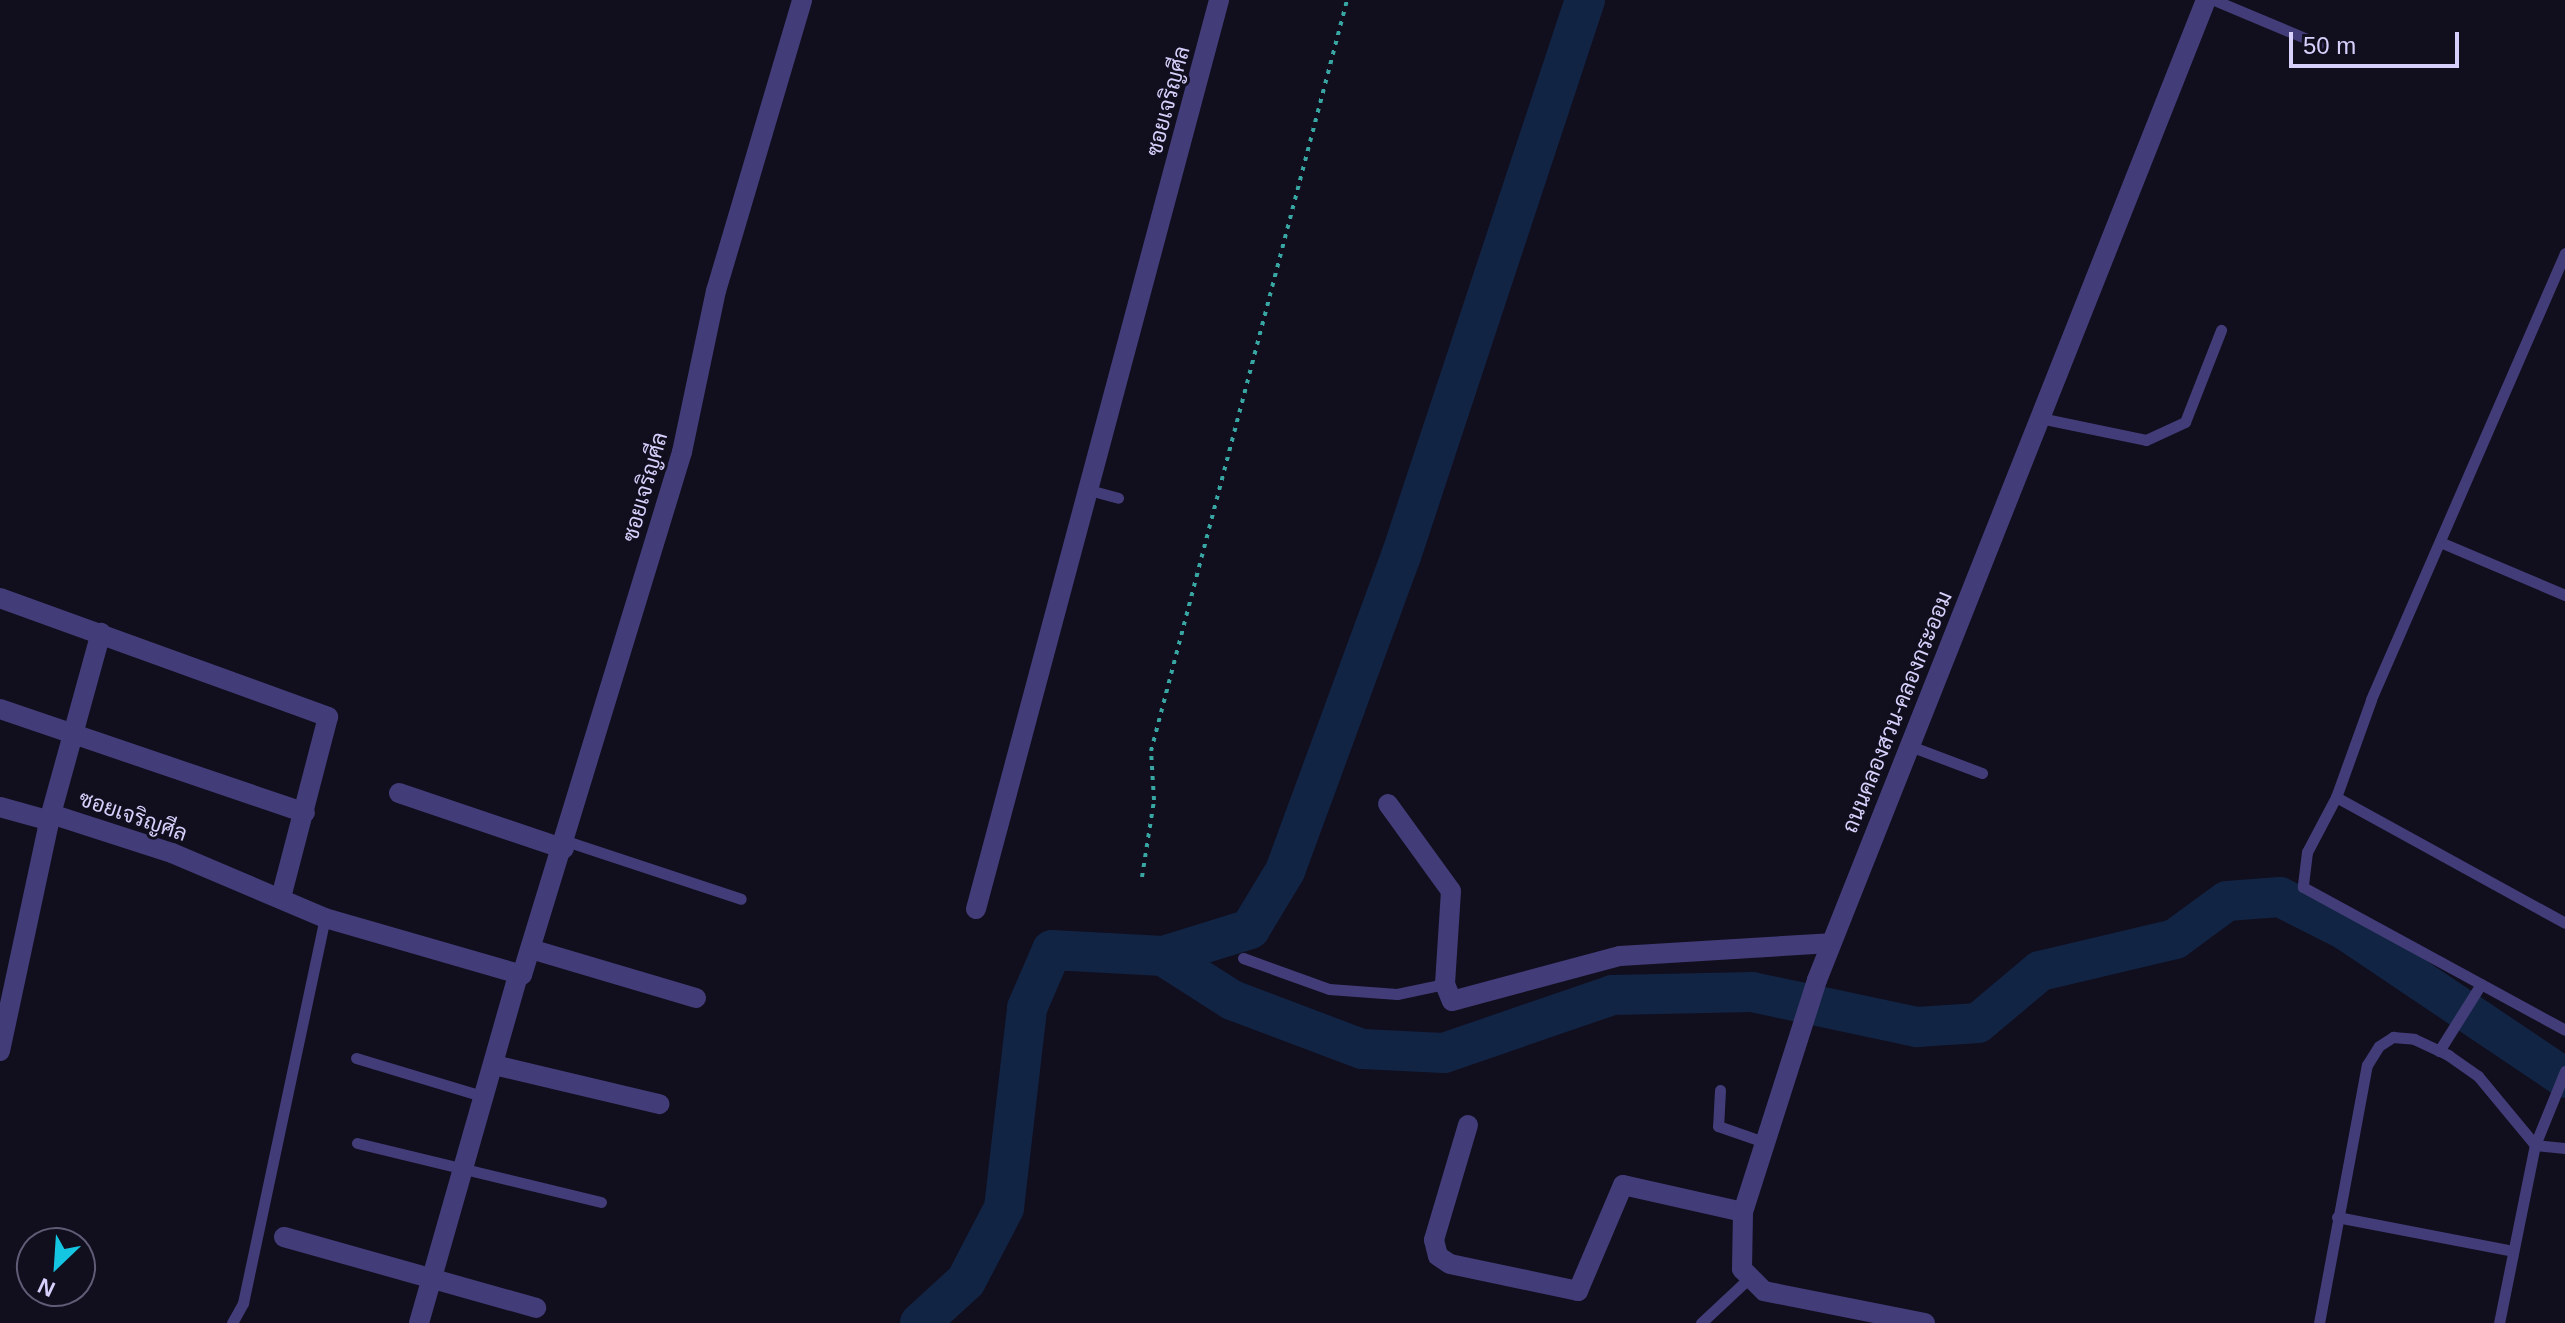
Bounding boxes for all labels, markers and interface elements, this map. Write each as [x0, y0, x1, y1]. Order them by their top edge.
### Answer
scale bar [2293, 16, 2463, 66]
text: 50 m [2303, 32, 2356, 59]
street label: ซอยเจริญศีล [1141, 43, 1195, 159]
street label: ซอยเจริญศีล [617, 429, 673, 545]
street label: ถนนคลองสวน-คลองกระออม [1836, 587, 1958, 837]
street label: ซอยเจริญศีล [75, 785, 191, 847]
north arrow [16, 1227, 96, 1307]
text: N [34, 1273, 59, 1302]

